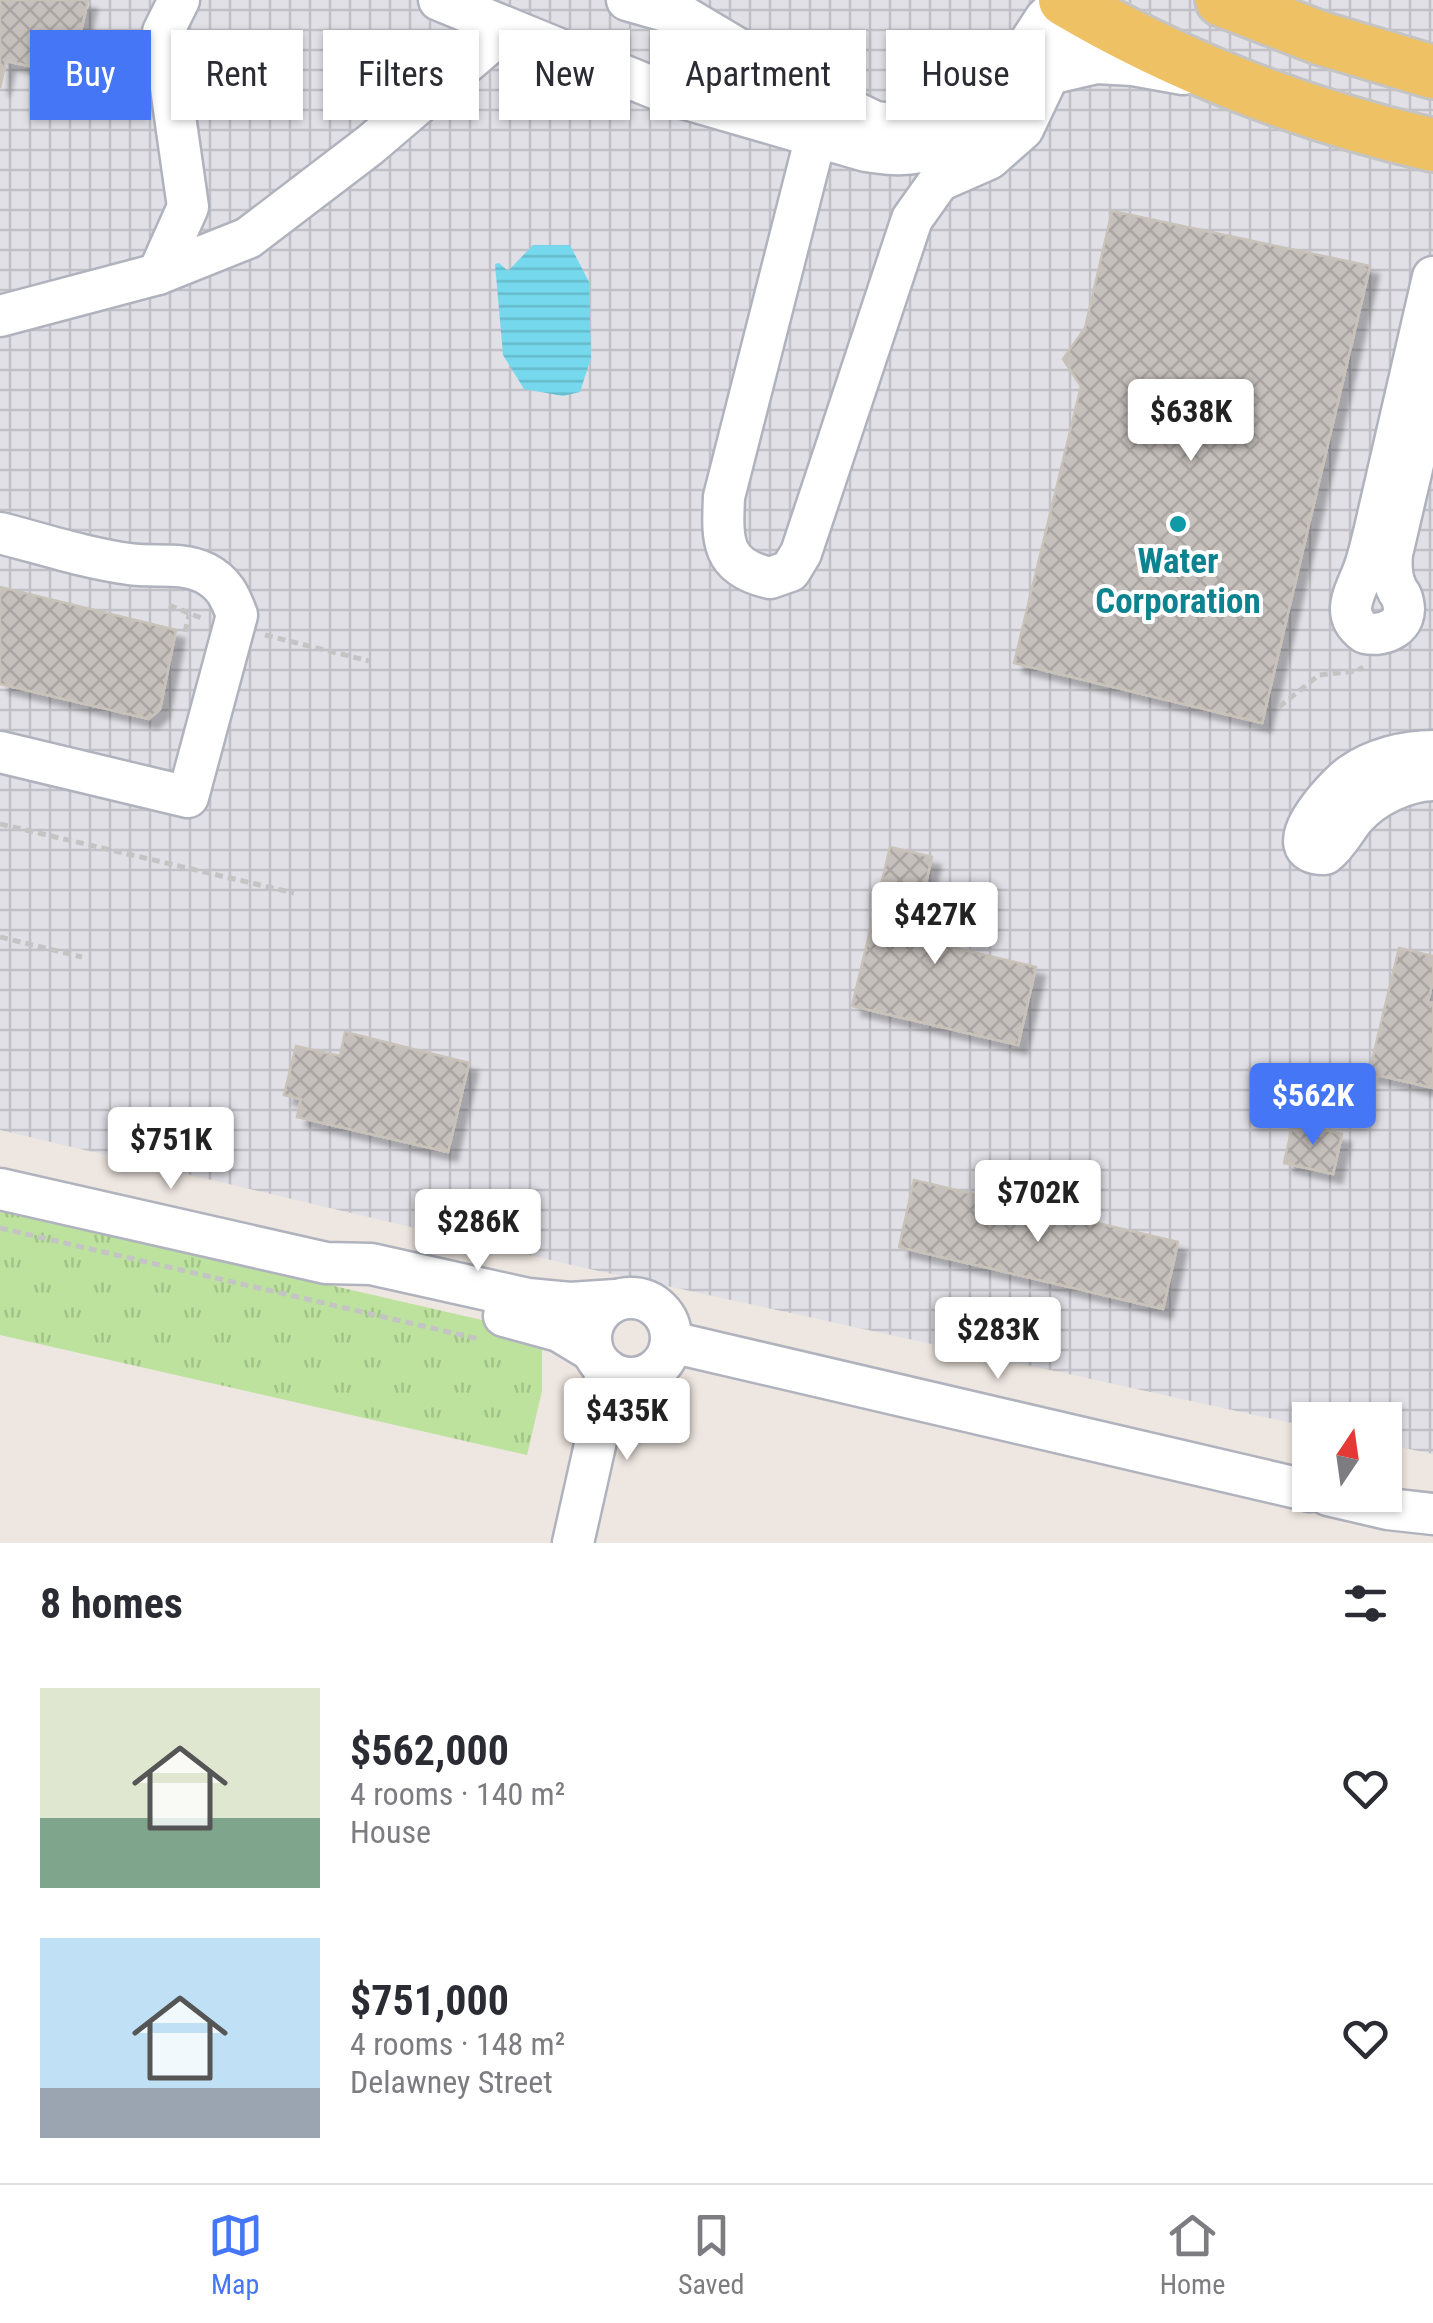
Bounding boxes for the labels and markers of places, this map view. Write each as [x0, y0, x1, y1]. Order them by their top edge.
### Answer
pin: $638K [1121, 379, 1261, 464]
marker: Water Corporation [1167, 513, 1189, 535]
place label: Water Corporation [1095, 541, 1261, 622]
pin: $427K [865, 882, 1005, 967]
pin: $562K [1243, 1063, 1383, 1148]
pin: $751K [101, 1107, 241, 1192]
pin: $702K [968, 1160, 1108, 1245]
pin: $286K [408, 1189, 548, 1274]
pin: $283K [928, 1297, 1068, 1382]
pin: $435K [557, 1378, 697, 1463]

